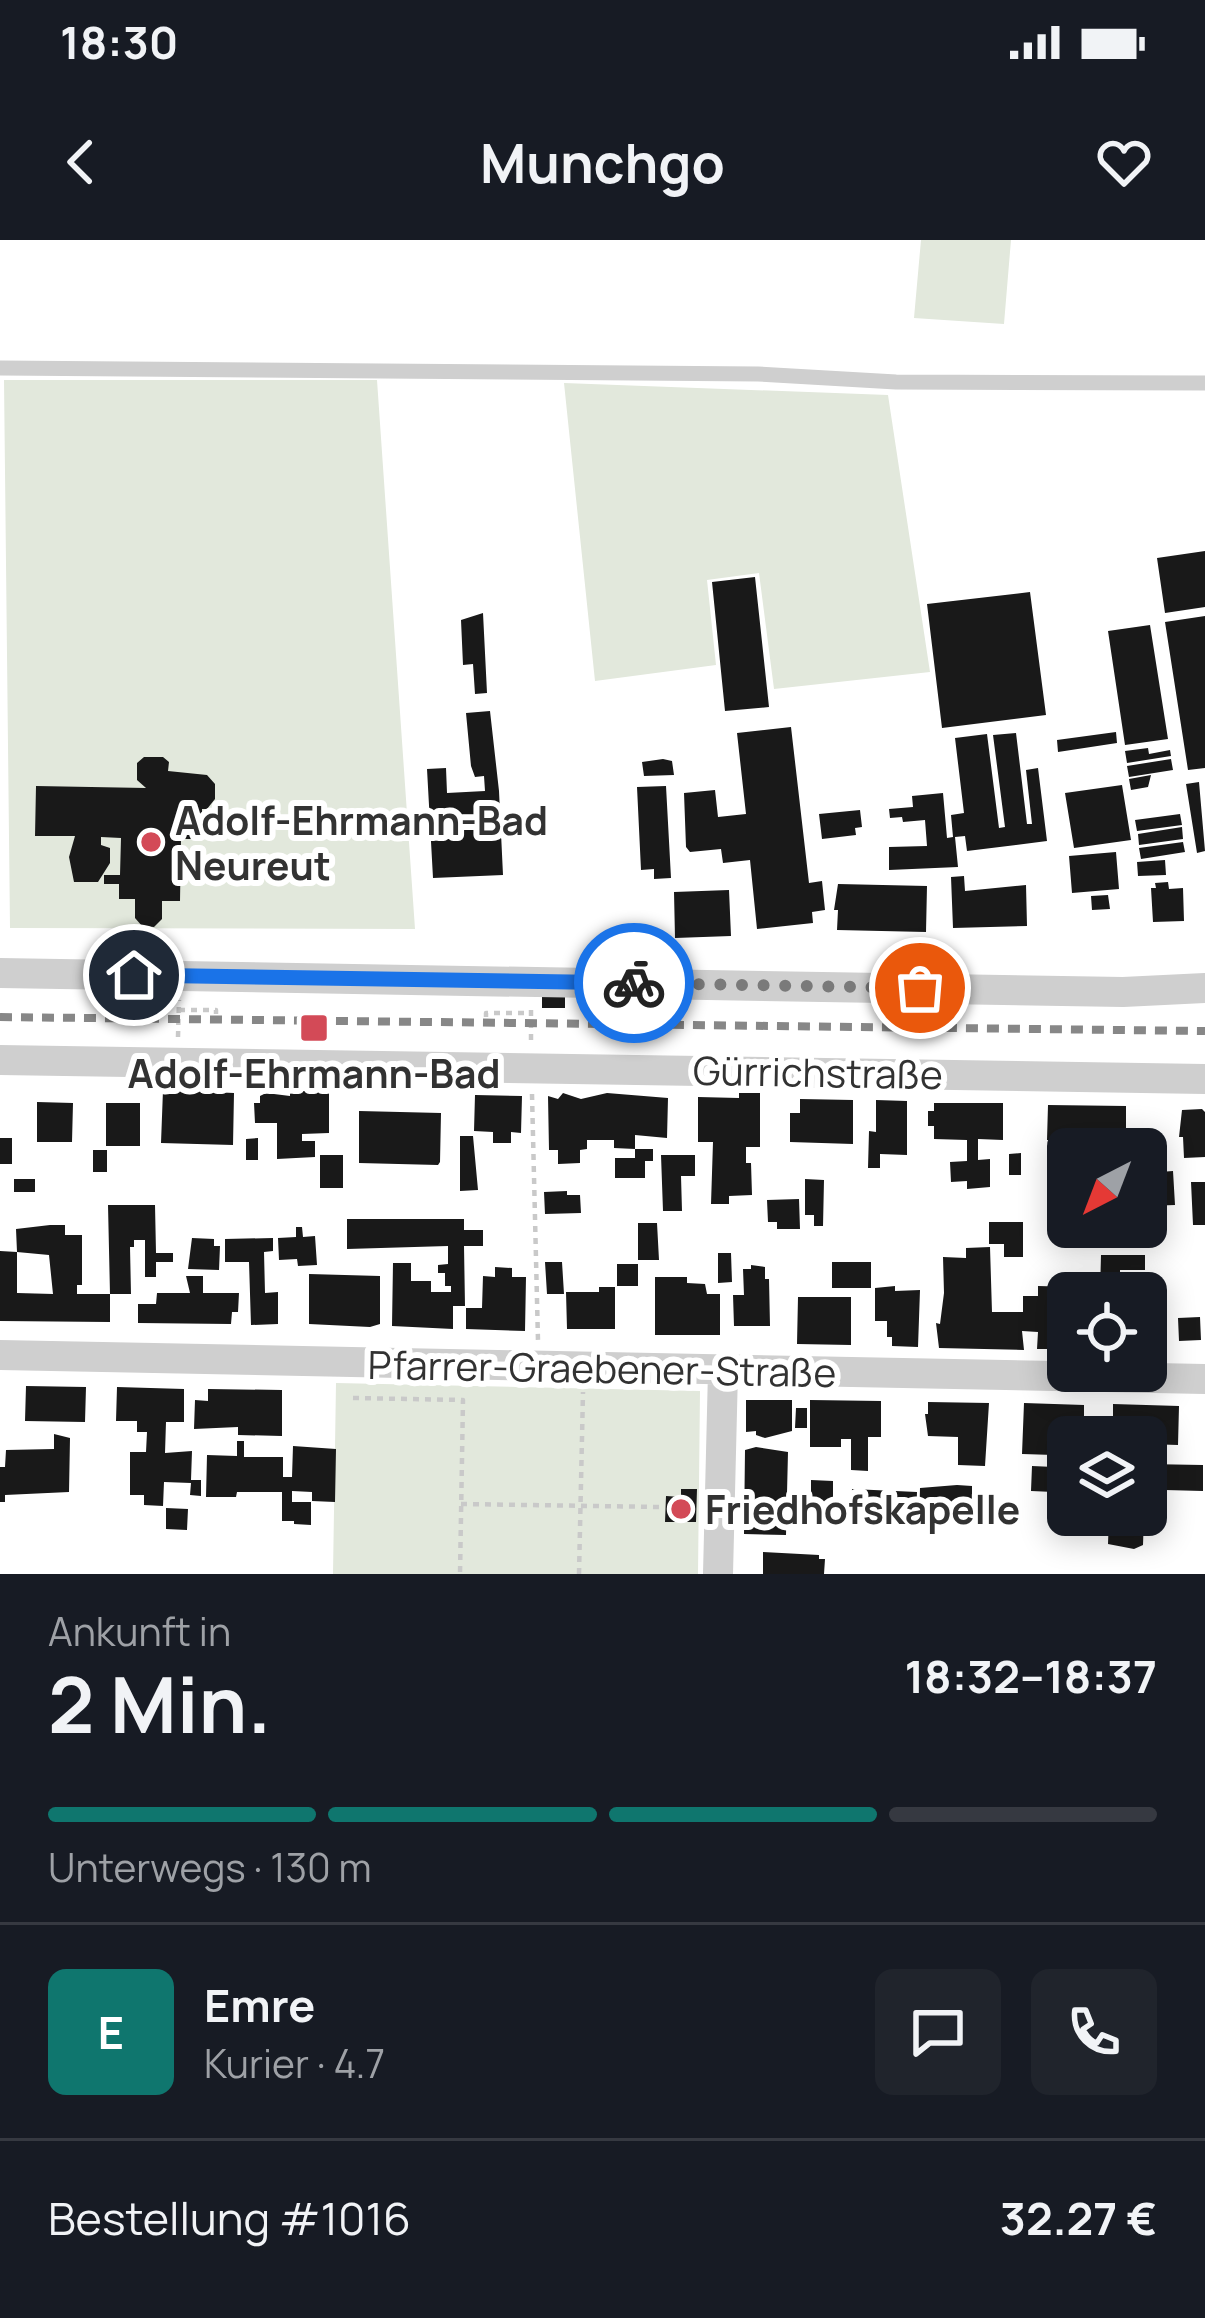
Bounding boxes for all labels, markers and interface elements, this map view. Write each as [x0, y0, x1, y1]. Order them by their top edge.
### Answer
text: 18:30 [60, 11, 178, 73]
text: Munchgo [480, 125, 725, 199]
icon: back [48, 129, 114, 195]
icon: heart [1091, 129, 1157, 195]
place label: Adolf-Ehrmann-Bad Neureut [175, 793, 548, 892]
marker: Adolf-Ehrmann-Bad Neureut [138, 829, 164, 855]
courier [574, 923, 694, 1043]
pin [83, 924, 185, 1026]
pin [869, 937, 971, 1039]
icon: home [101, 942, 167, 1008]
icon: bike [601, 950, 667, 1016]
icon: bag [887, 955, 953, 1021]
marker: Adolf-Ehrmann-Bad [298, 1012, 330, 1044]
street label: Gürrichstraße [693, 1043, 943, 1101]
place label: Adolf-Ehrmann-Bad [128, 1046, 500, 1100]
north arrow [1047, 1128, 1167, 1248]
map controls [1047, 1128, 1167, 1536]
button: locate [1047, 1272, 1167, 1392]
street label: Pfarrer-Graebener-Straße [367, 1337, 837, 1399]
button: layers [1047, 1416, 1167, 1536]
place label: Friedhofskapelle [705, 1482, 1020, 1536]
marker: Friedhofskapelle [668, 1496, 694, 1522]
text: Ankunft in [48, 1604, 231, 1658]
text: 18:32–18:37 [904, 1645, 1157, 1707]
text: 2 Min. [48, 1650, 271, 1756]
text: Unterwegs · 130 m [48, 1840, 372, 1894]
button: chat [875, 1969, 1001, 2095]
button: phone [1031, 1969, 1157, 2095]
text: Emre [204, 1974, 315, 2036]
text: E [98, 2001, 124, 2063]
text: Kurier · 4.7 [204, 2036, 385, 2090]
text: Bestellung #1016 [48, 2187, 411, 2249]
text: 32.27 € [1000, 2187, 1157, 2249]

